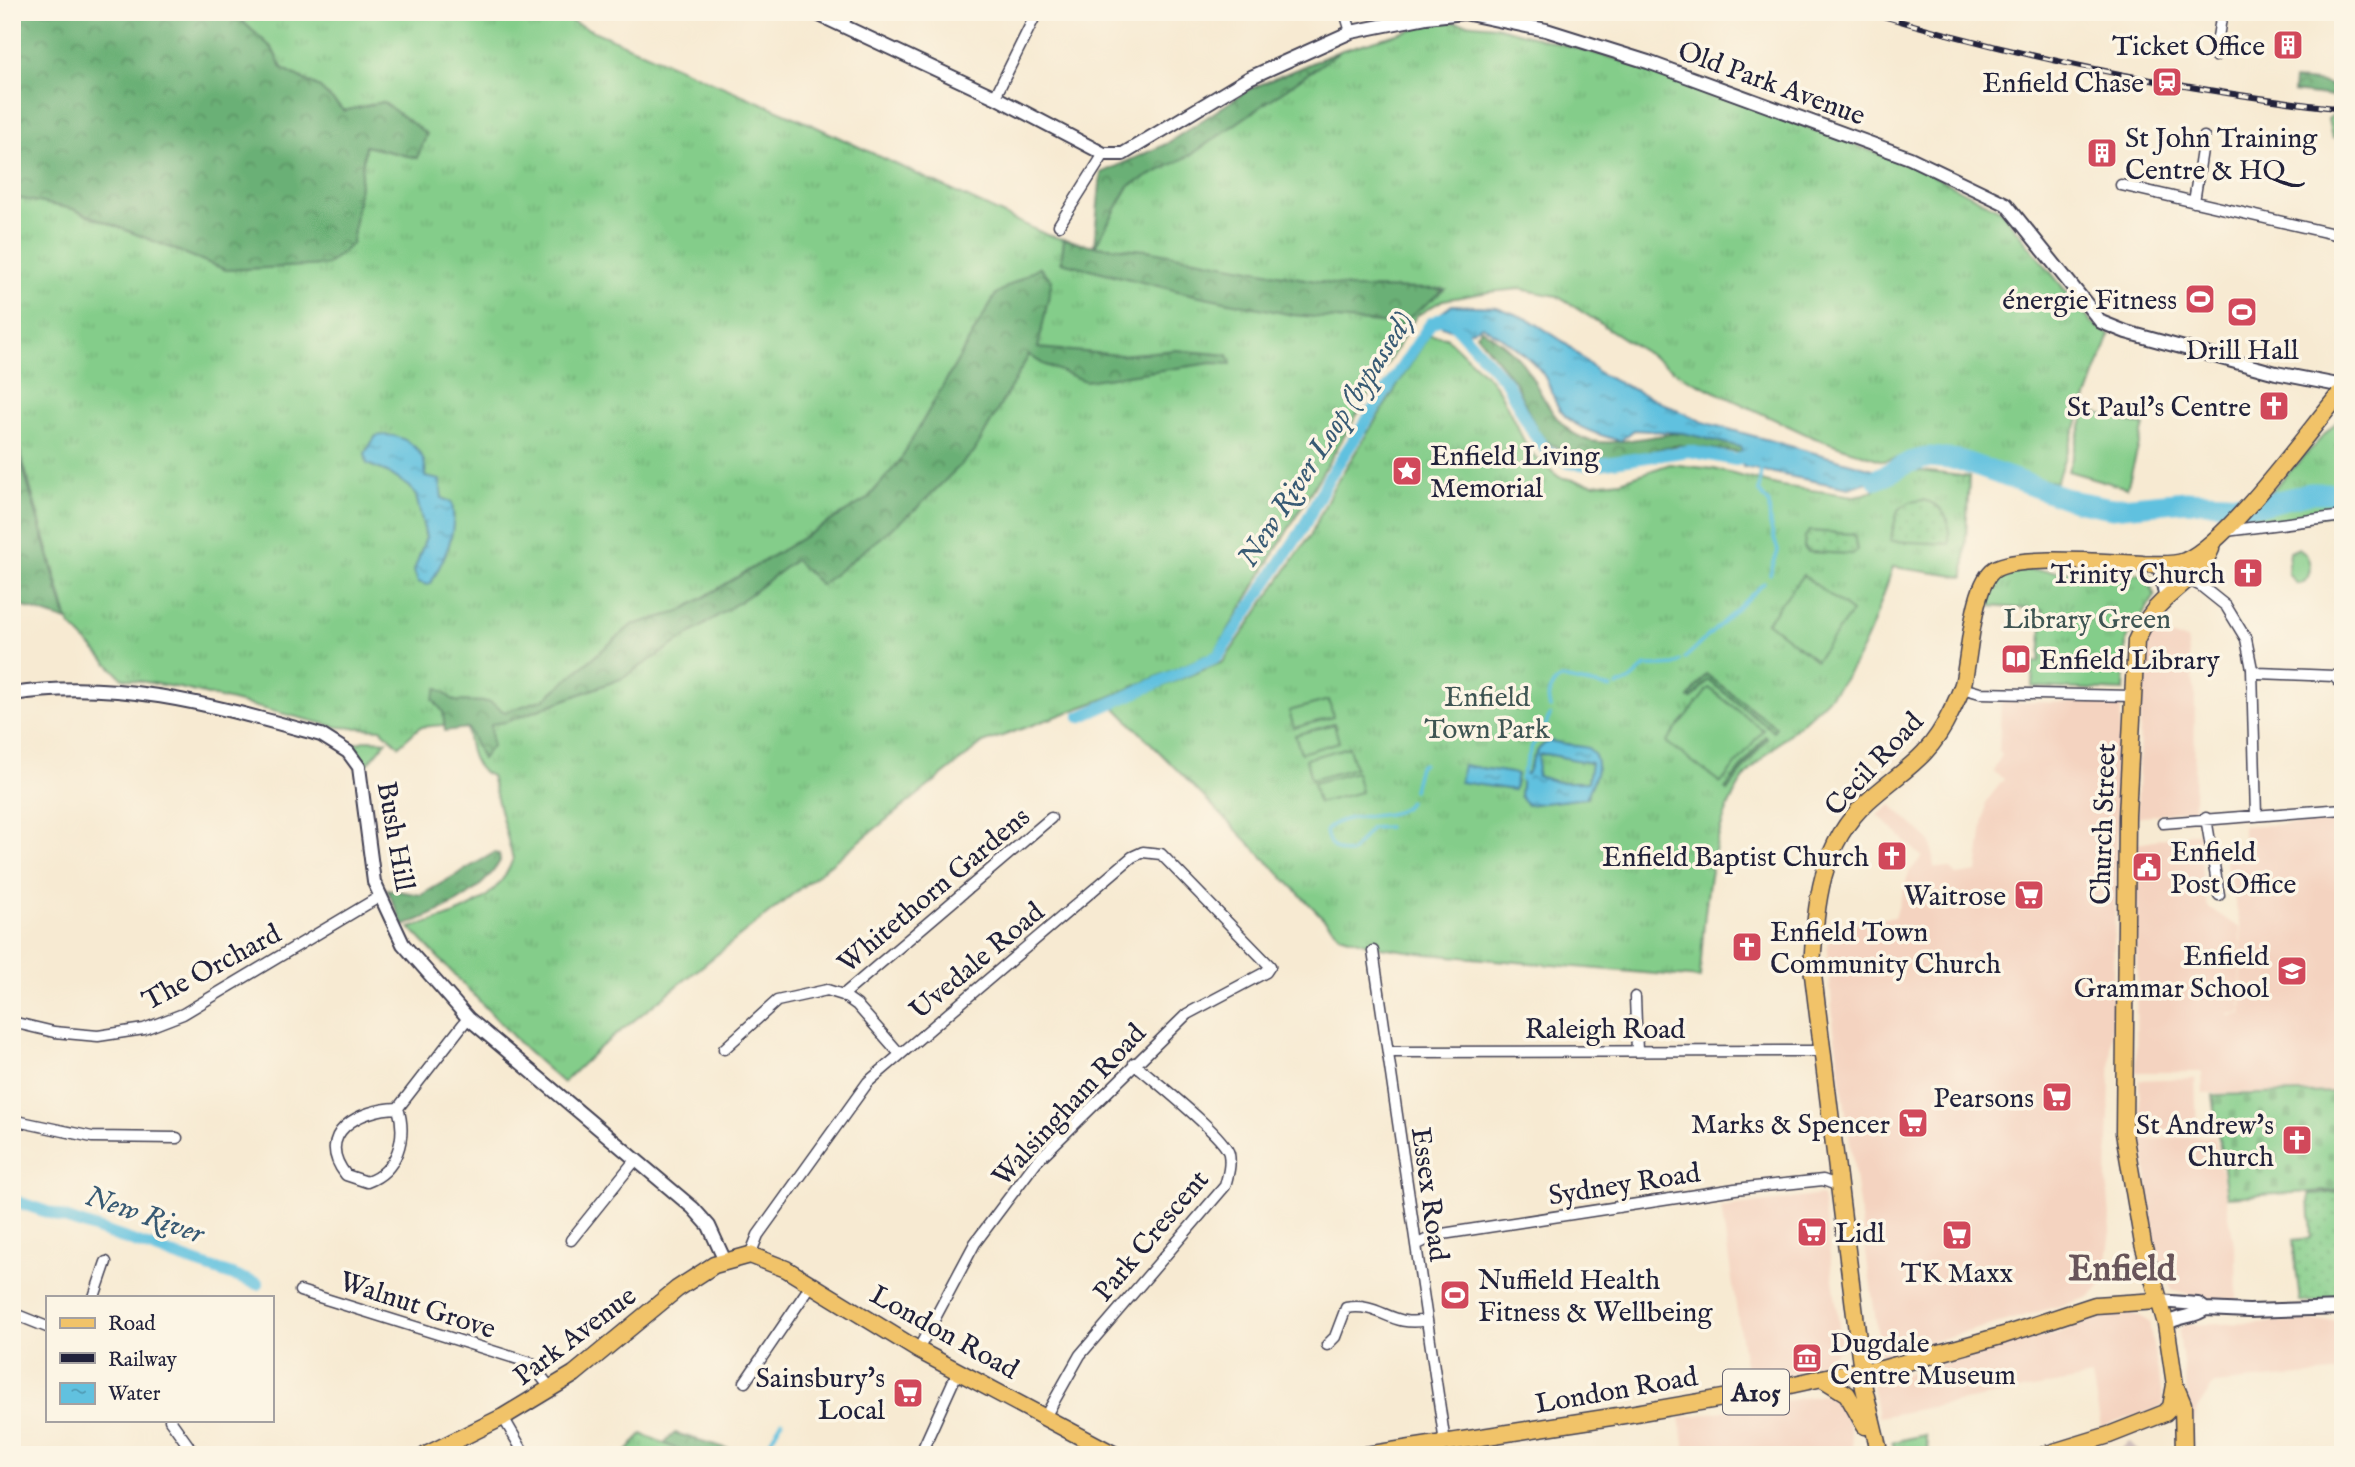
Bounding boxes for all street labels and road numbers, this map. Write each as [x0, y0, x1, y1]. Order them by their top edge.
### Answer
street label: Old Park Avenue [1673, 34, 1870, 134]
street label: Cecil Road [1818, 705, 1932, 824]
street label: Church Street [2084, 742, 2125, 906]
street label: Bush Hill [368, 779, 421, 894]
street label: Whitethorn Gardens [831, 800, 1038, 982]
street label: Uvedale Road [903, 895, 1052, 1028]
street label: The Orchard [137, 917, 288, 1019]
street label: Raleigh Road [1525, 1013, 1685, 1048]
street label: Walsingham Road [985, 1017, 1154, 1195]
street label: Essex Road [1402, 1125, 1455, 1264]
street label: Sydney Road [1546, 1156, 1703, 1215]
street label: Park Crescent [1087, 1163, 1217, 1310]
street label: Walnut Grove [335, 1265, 500, 1348]
street label: London Road [863, 1278, 1024, 1388]
street label: Park Avenue [507, 1279, 644, 1395]
street label: London Road [1532, 1360, 1700, 1423]
road number: A105 [1723, 1370, 1789, 1414]

